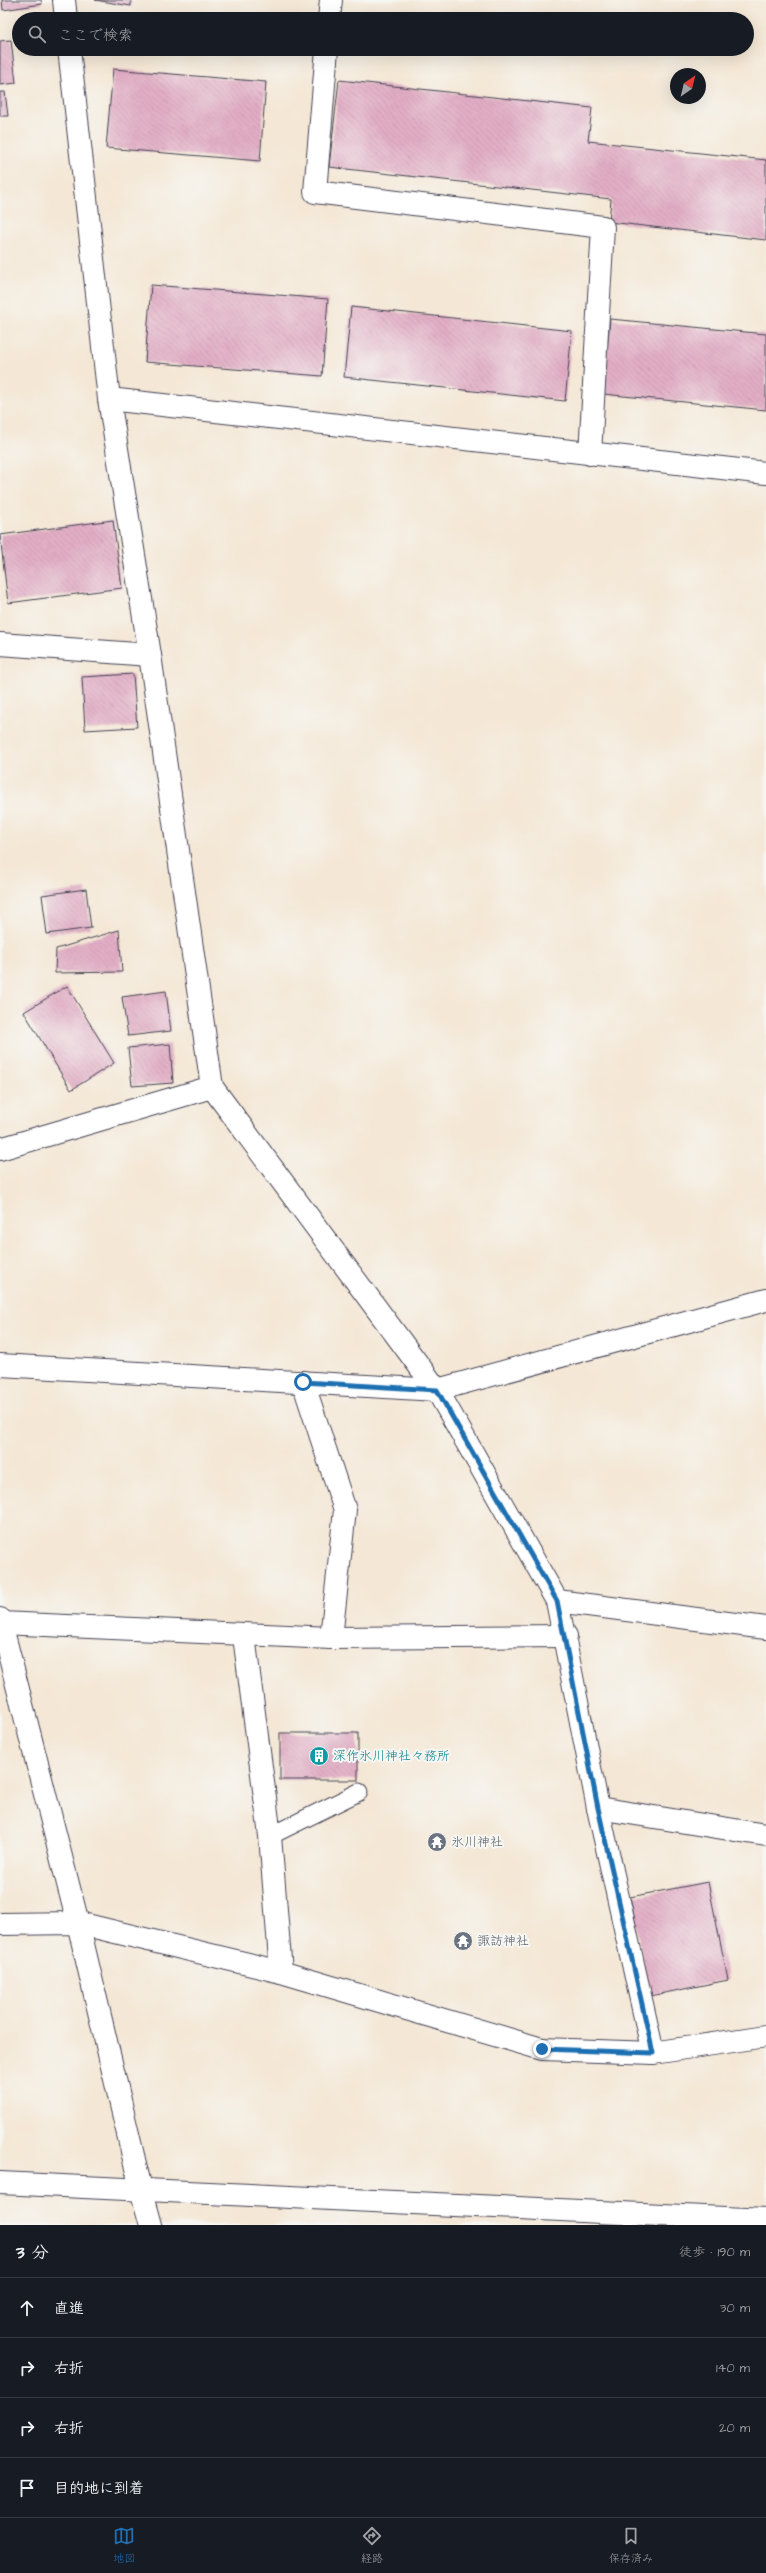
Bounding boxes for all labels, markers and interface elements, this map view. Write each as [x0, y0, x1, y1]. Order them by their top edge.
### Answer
search box [12, 12, 754, 56]
icon: search [26, 23, 48, 45]
text: ここで検索 [58, 25, 133, 46]
north arrow [670, 68, 706, 104]
route start [294, 1373, 312, 1391]
building icon: 深作氷川神社々務所 [308, 1745, 330, 1767]
place label: 深作氷川神社々務所 [333, 1747, 450, 1765]
temple icon: 氷川神社 [426, 1831, 448, 1853]
place label: 氷川神社 [451, 1833, 503, 1851]
temple icon: 諏訪神社 [452, 1930, 474, 1952]
place label: 諏訪神社 [477, 1932, 529, 1950]
route end [533, 2040, 551, 2058]
text: 3 分 [16, 2241, 48, 2265]
text: 徒歩 · 190 m [679, 2243, 750, 2261]
icon: ahead [16, 2297, 38, 2319]
text: 直進 [54, 2298, 84, 2319]
text: 30 m [720, 2299, 750, 2317]
icon: right [16, 2357, 38, 2379]
text: 右折 [54, 2358, 84, 2379]
text: 140 m [716, 2359, 750, 2377]
icon: right [16, 2417, 38, 2439]
text: 右折 [54, 2418, 84, 2439]
text: 20 m [719, 2419, 750, 2437]
icon: arrive [16, 2477, 38, 2499]
text: 目的地に到着 [54, 2478, 144, 2499]
tab: 地図 [113, 2525, 135, 2566]
tab: 経路 [361, 2525, 383, 2566]
tab: 保存済み [609, 2525, 653, 2566]

